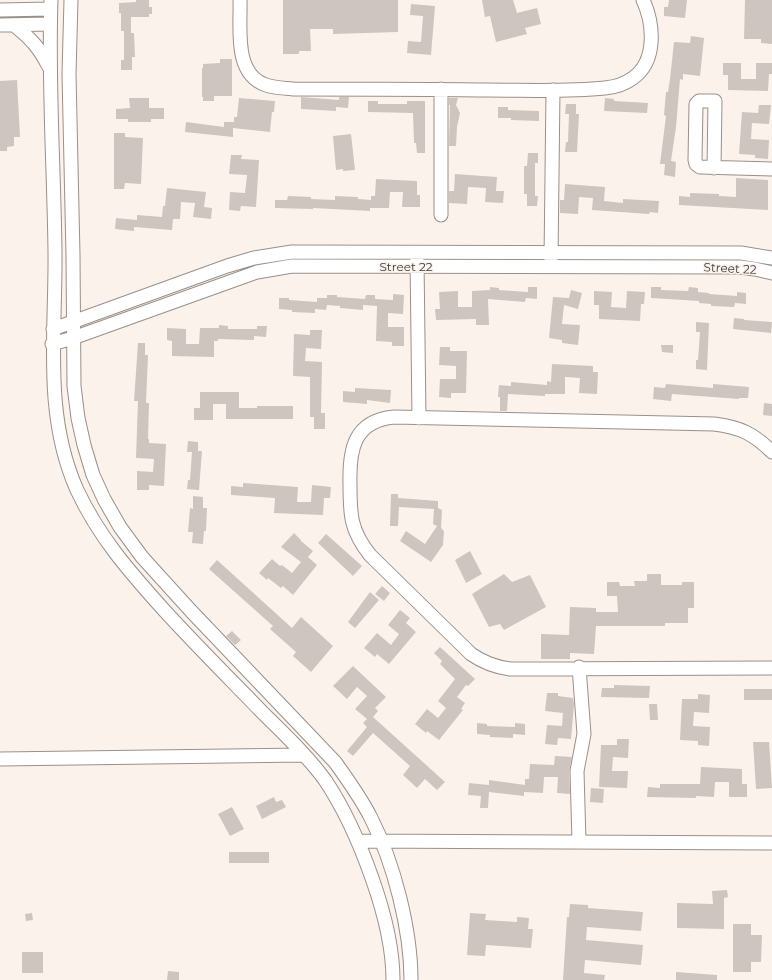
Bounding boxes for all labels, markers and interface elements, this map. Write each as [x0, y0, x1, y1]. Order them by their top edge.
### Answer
street label: Street 22 [379, 260, 433, 274]
street label: Street 22 [703, 260, 757, 278]

